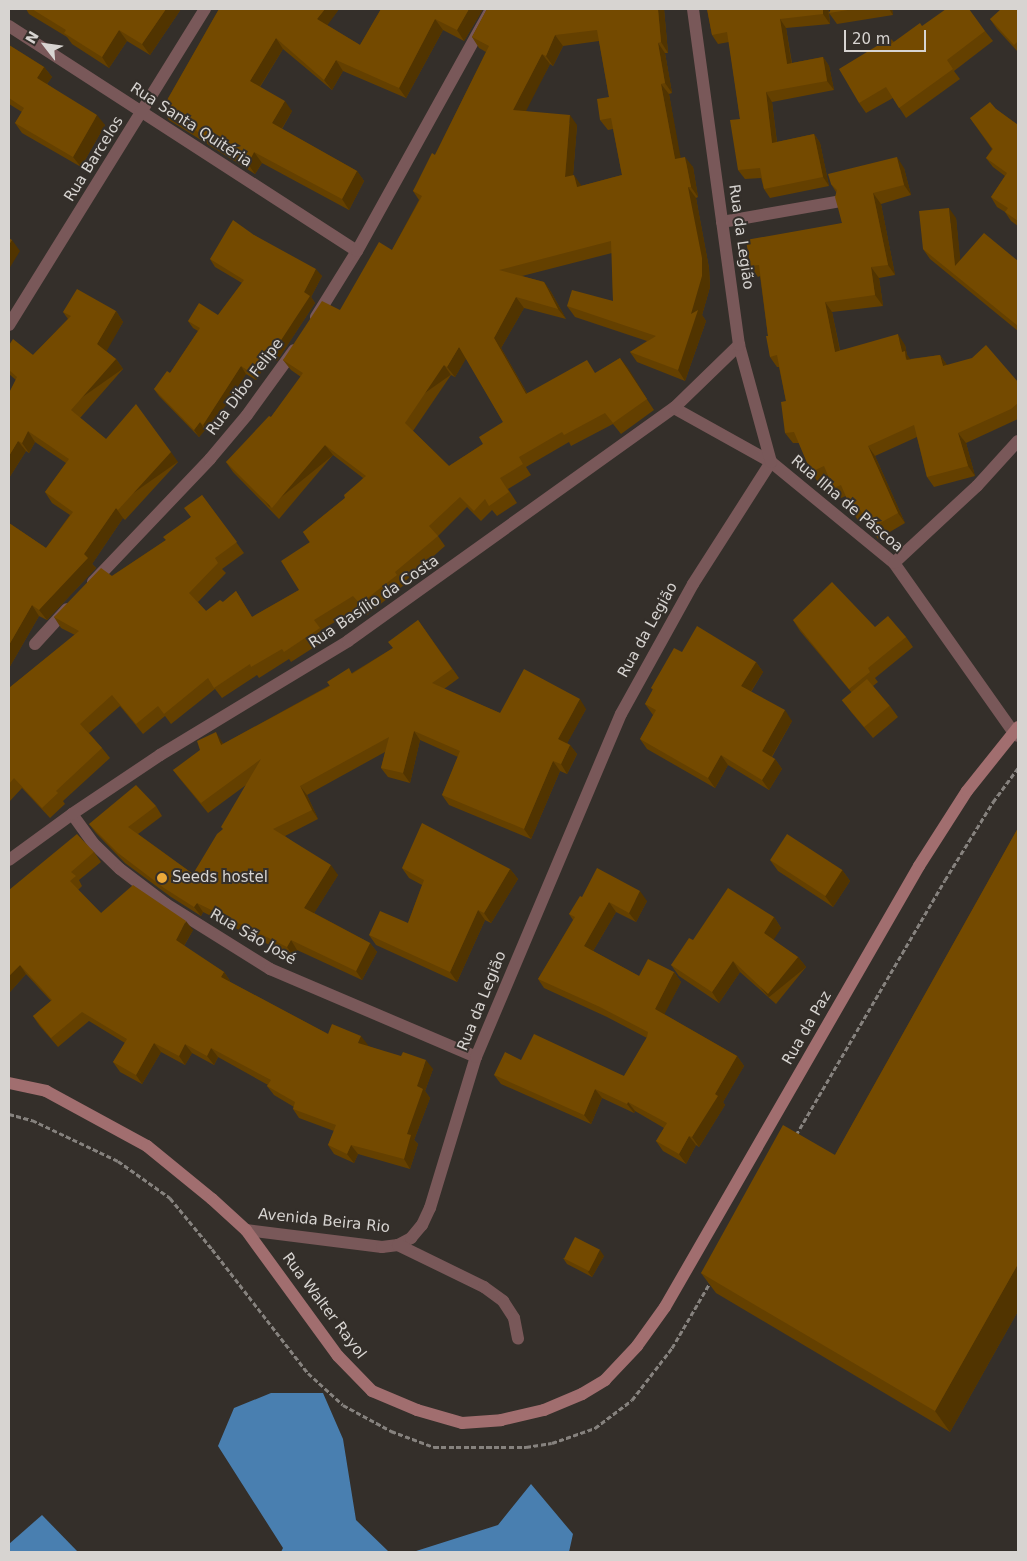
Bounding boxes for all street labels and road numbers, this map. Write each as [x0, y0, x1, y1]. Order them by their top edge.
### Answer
street label: Rua Santa Quitéria [127, 79, 255, 171]
street label: Rua Barcelos [61, 113, 127, 205]
street label: Rua da Legião [725, 183, 757, 291]
street label: Rua Dibo Felipe [203, 335, 287, 439]
street label: Rua Ilha de Páscoa [787, 452, 907, 556]
street label: Rua Basílio da Costa [306, 552, 442, 652]
street label: Rua da Legião [614, 579, 682, 681]
street label: Rua São José [207, 905, 299, 969]
street label: Rua da Legião [454, 948, 510, 1054]
street label: Rua da Paz [779, 988, 835, 1068]
street label: Avenida Beira Rio [257, 1205, 391, 1237]
street label: Rua Walter Rayol [278, 1249, 370, 1363]

